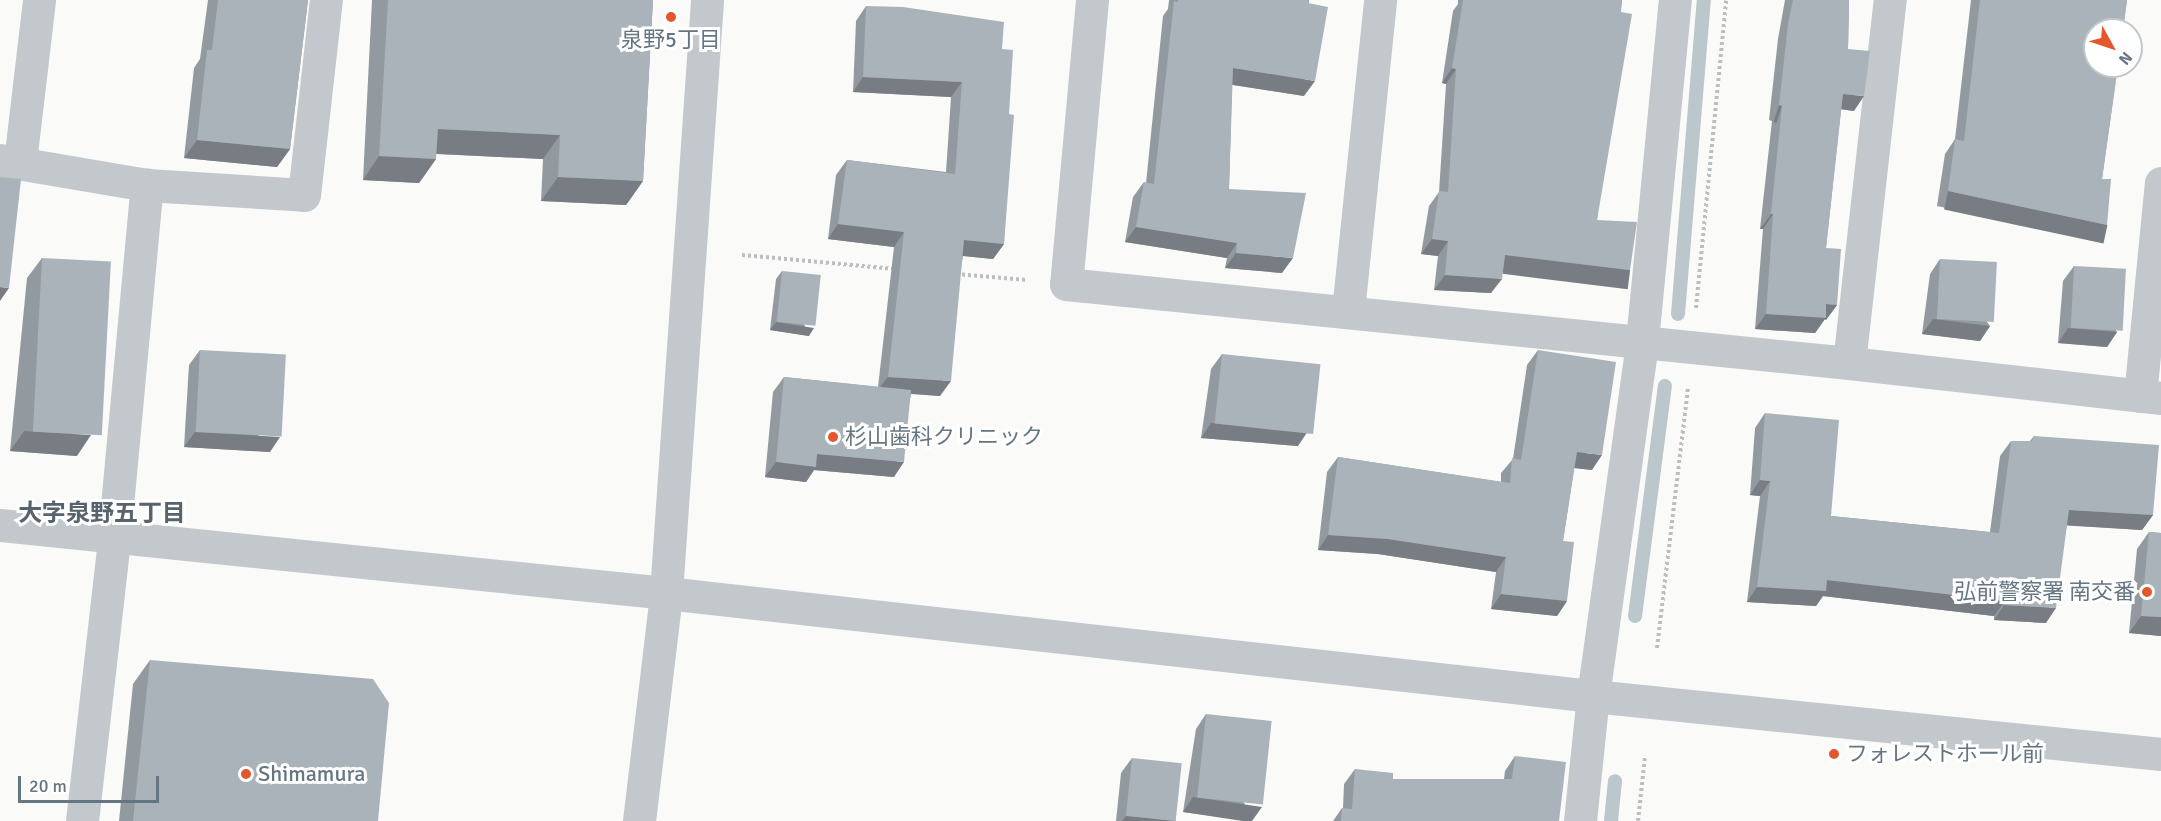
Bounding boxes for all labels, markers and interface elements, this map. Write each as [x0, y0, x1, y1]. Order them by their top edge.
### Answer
marker: 泉野5丁目 [664, 10, 678, 24]
north arrow [2083, 18, 2143, 78]
place label: 泉野5丁目 [621, 27, 721, 53]
text: N [2114, 48, 2137, 69]
place label: 杉山歯科クリニック [845, 424, 1043, 450]
marker: 杉山歯科クリニック [826, 430, 840, 444]
district label: 大字泉野五丁目 [18, 500, 186, 528]
place label: 弘前警察署 南交番 [1954, 579, 2135, 605]
marker: 弘前警察署 南交番 [2140, 585, 2154, 599]
place label: フォレストホール前 [1846, 741, 2044, 767]
marker: フォレストホール前 [1827, 747, 1841, 761]
place label: Shimamura [258, 761, 366, 787]
scale bar [21, 764, 162, 802]
marker: Shimamura [239, 767, 253, 781]
text: 20 m [29, 775, 67, 797]

